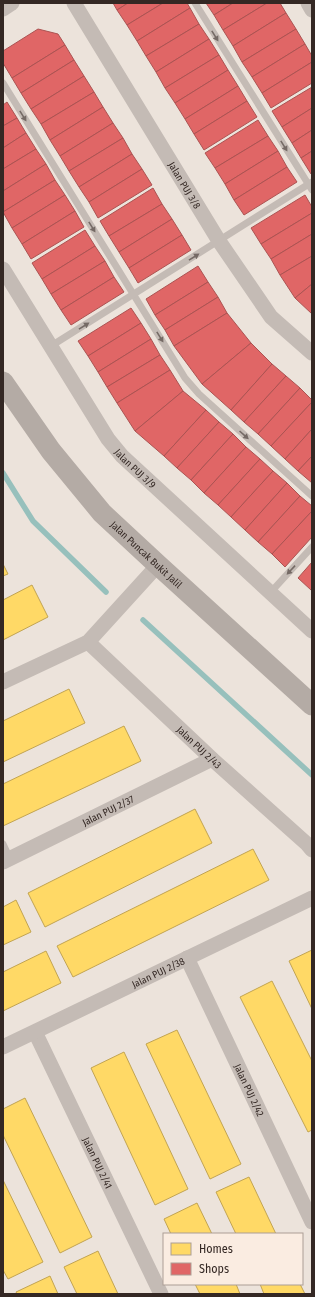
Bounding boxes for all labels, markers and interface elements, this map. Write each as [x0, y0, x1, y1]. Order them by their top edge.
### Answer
one-way arrow [212, 30, 219, 42]
one-way arrow [20, 110, 27, 122]
one-way arrow [281, 140, 288, 152]
street label: Jalan PUJ 3/8 [165, 160, 203, 211]
one-way arrow [88, 221, 95, 233]
one-way arrow [188, 253, 200, 260]
one-way arrow [78, 322, 90, 329]
one-way arrow [156, 332, 164, 342]
one-way arrow [240, 430, 249, 439]
street label: Jalan PUJ 3/9 [112, 447, 158, 491]
street label: Jalan Puncak Bukit Jalil [108, 519, 184, 591]
one-way arrow [286, 565, 296, 575]
street label: Jalan PUJ 2/43 [174, 724, 224, 772]
street label: Jalan PUJ 2/37 [81, 793, 136, 829]
street label: Jalan PUJ 2/38 [130, 955, 187, 991]
street label: Jalan PUJ 2/42 [231, 1062, 266, 1119]
street label: Jalan PUJ 2/41 [79, 1135, 114, 1191]
legend [163, 1233, 303, 1285]
text: Homes [199, 1242, 233, 1256]
text: Shops [199, 1262, 229, 1276]

